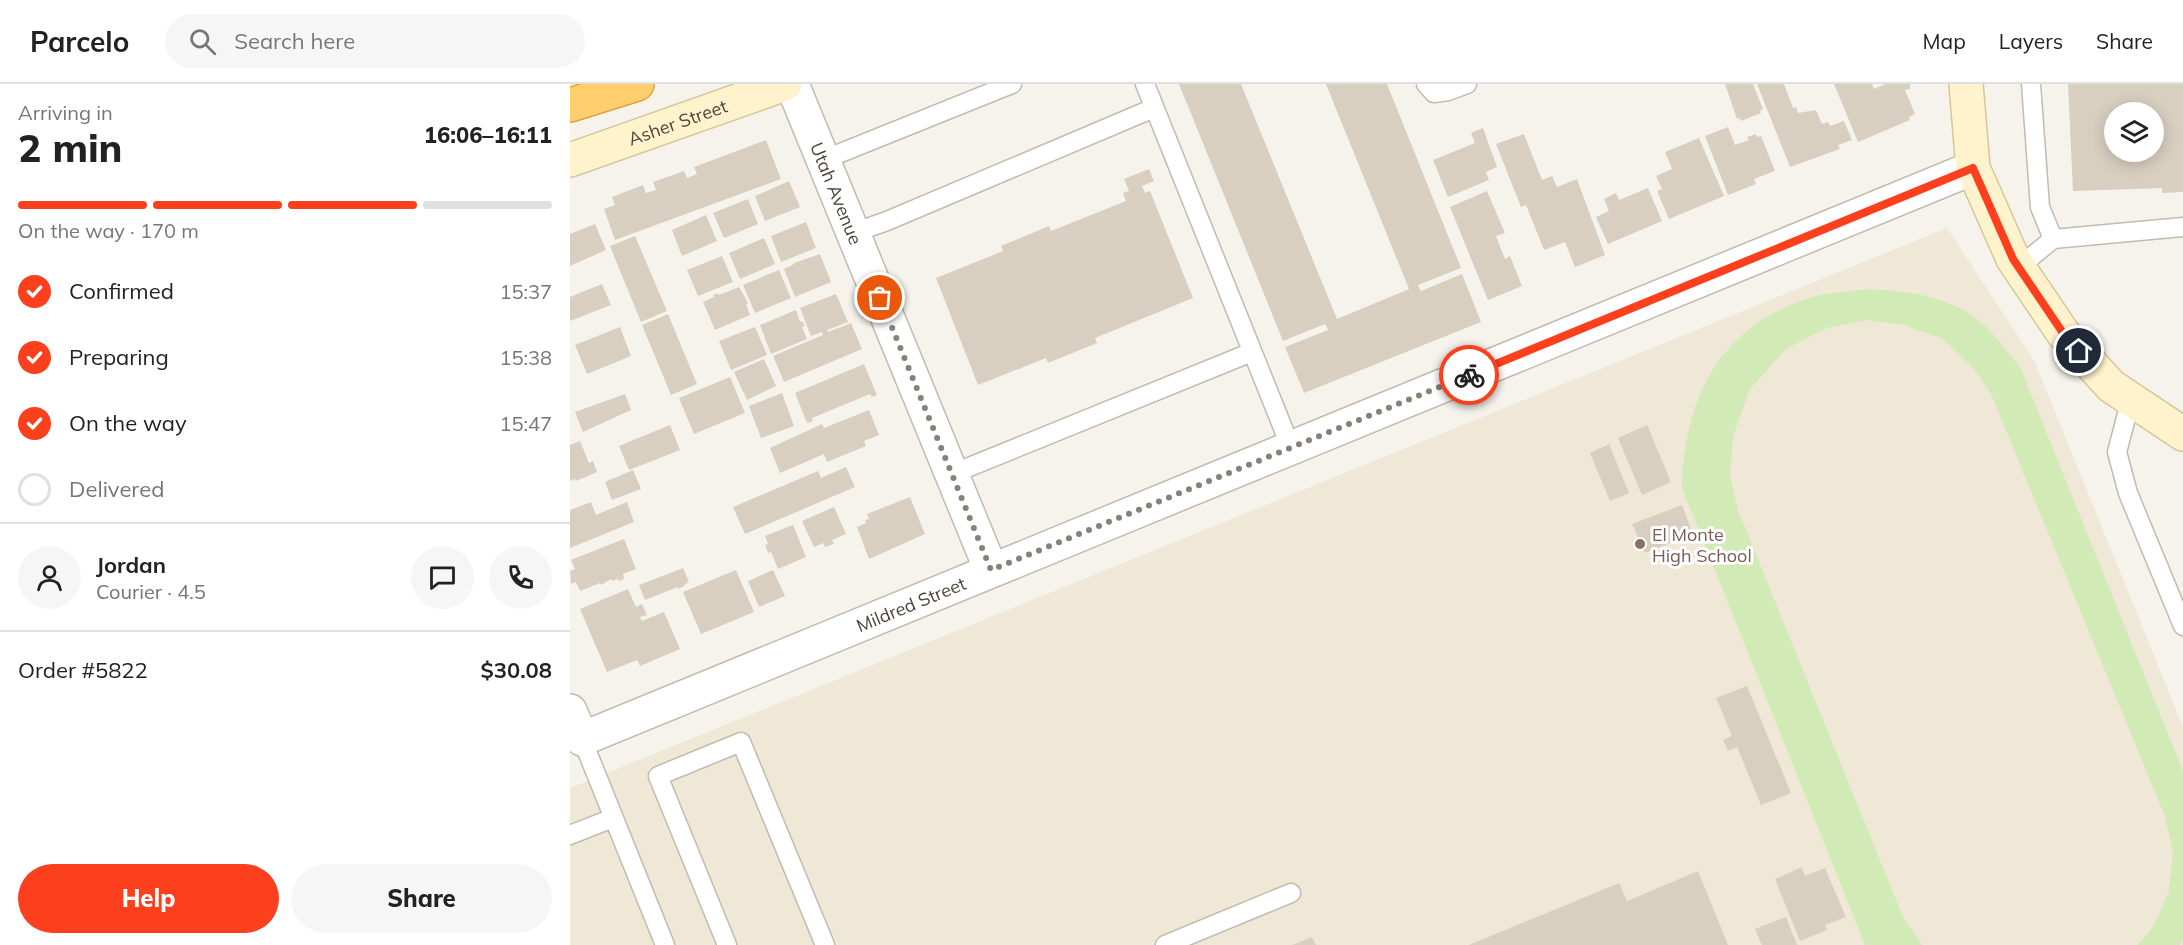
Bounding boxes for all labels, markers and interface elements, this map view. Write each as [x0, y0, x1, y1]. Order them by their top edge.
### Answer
search box [165, 14, 585, 68]
text: Parcelo [30, 24, 129, 59]
icon: search [186, 25, 219, 58]
text: Search here [234, 27, 355, 55]
text: Map [1923, 28, 1966, 54]
text: Layers [1999, 28, 2063, 54]
text: Share [2096, 28, 2153, 54]
street label: Asher Street [625, 94, 730, 150]
text: Arriving in [18, 100, 113, 125]
map controls [2104, 102, 2164, 162]
button: layers [2104, 102, 2164, 162]
text: 16:06–16:11 [424, 121, 552, 149]
text: 2 min [18, 123, 123, 172]
street label: Utah Avenue [806, 139, 868, 248]
text: On the way · 170 m [18, 218, 199, 243]
pin [854, 272, 905, 323]
icon: check [18, 275, 51, 308]
text: Confirmed [69, 277, 174, 305]
text: 15:37 [499, 279, 552, 304]
icon: bag [863, 281, 896, 314]
pin [2053, 325, 2104, 376]
icon: home [2062, 334, 2095, 367]
icon: check [18, 341, 51, 374]
text: Preparing [69, 343, 169, 371]
text: 15:38 [499, 345, 552, 370]
courier [1439, 345, 1499, 405]
icon: bike [1453, 359, 1486, 392]
icon: check [18, 407, 51, 440]
text: On the way [69, 409, 187, 437]
text: 15:47 [499, 411, 552, 436]
text: Delivered [69, 475, 164, 503]
place label: El Monte High School [1652, 523, 1752, 567]
marker: El Monte High School [1633, 537, 1647, 551]
button: person [18, 546, 81, 609]
button: chat [411, 546, 474, 609]
button: phone [489, 546, 552, 609]
text: Jordan [96, 551, 166, 579]
street label: Mildred Street [853, 571, 969, 637]
text: Courier · 4.5 [96, 579, 206, 604]
text: Order #5822 [18, 656, 148, 684]
text: $30.08 [481, 656, 552, 684]
button: Help [18, 864, 279, 933]
button: Share [291, 864, 552, 933]

